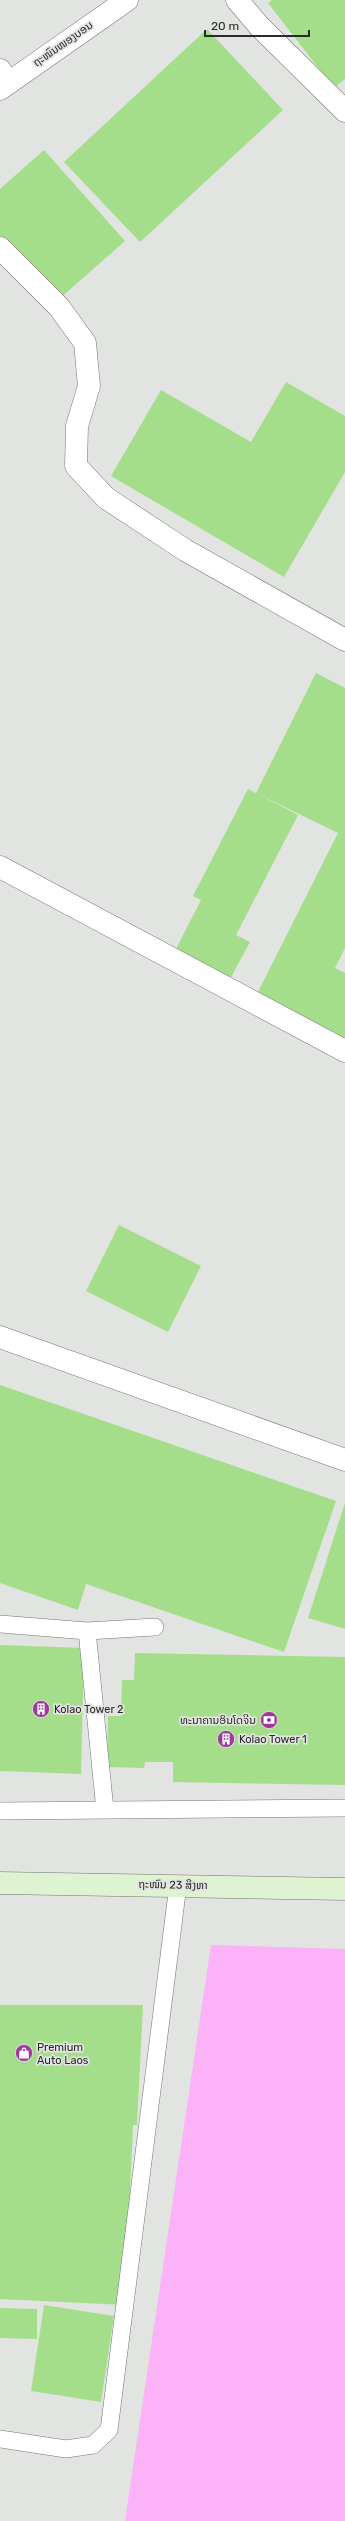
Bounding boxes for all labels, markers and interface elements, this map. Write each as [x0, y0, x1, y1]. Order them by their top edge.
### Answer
scale bar [205, 12, 309, 38]
street label: ຖະໜົນໜອງບອນ [31, 19, 95, 69]
text: 20 m [211, 19, 239, 33]
building icon: Kolao Tower 2 [31, 1699, 51, 1719]
place label: Kolao Tower 2 [54, 1703, 123, 1716]
bank icon: ທະນາຄານອິນໂດຈີນ [259, 1710, 279, 1730]
place label: ທະນາຄານອິນໂດຈີນ [180, 1714, 256, 1727]
building icon: Kolao Tower 1 [216, 1729, 236, 1749]
place label: Kolao Tower 1 [239, 1733, 307, 1746]
street label: ຖະໜົນ 23 ສິງຫາ [138, 1878, 208, 1892]
place label: Premium Auto Laos [37, 2041, 89, 2067]
shop icon: Premium Auto Laos [14, 2043, 34, 2063]

